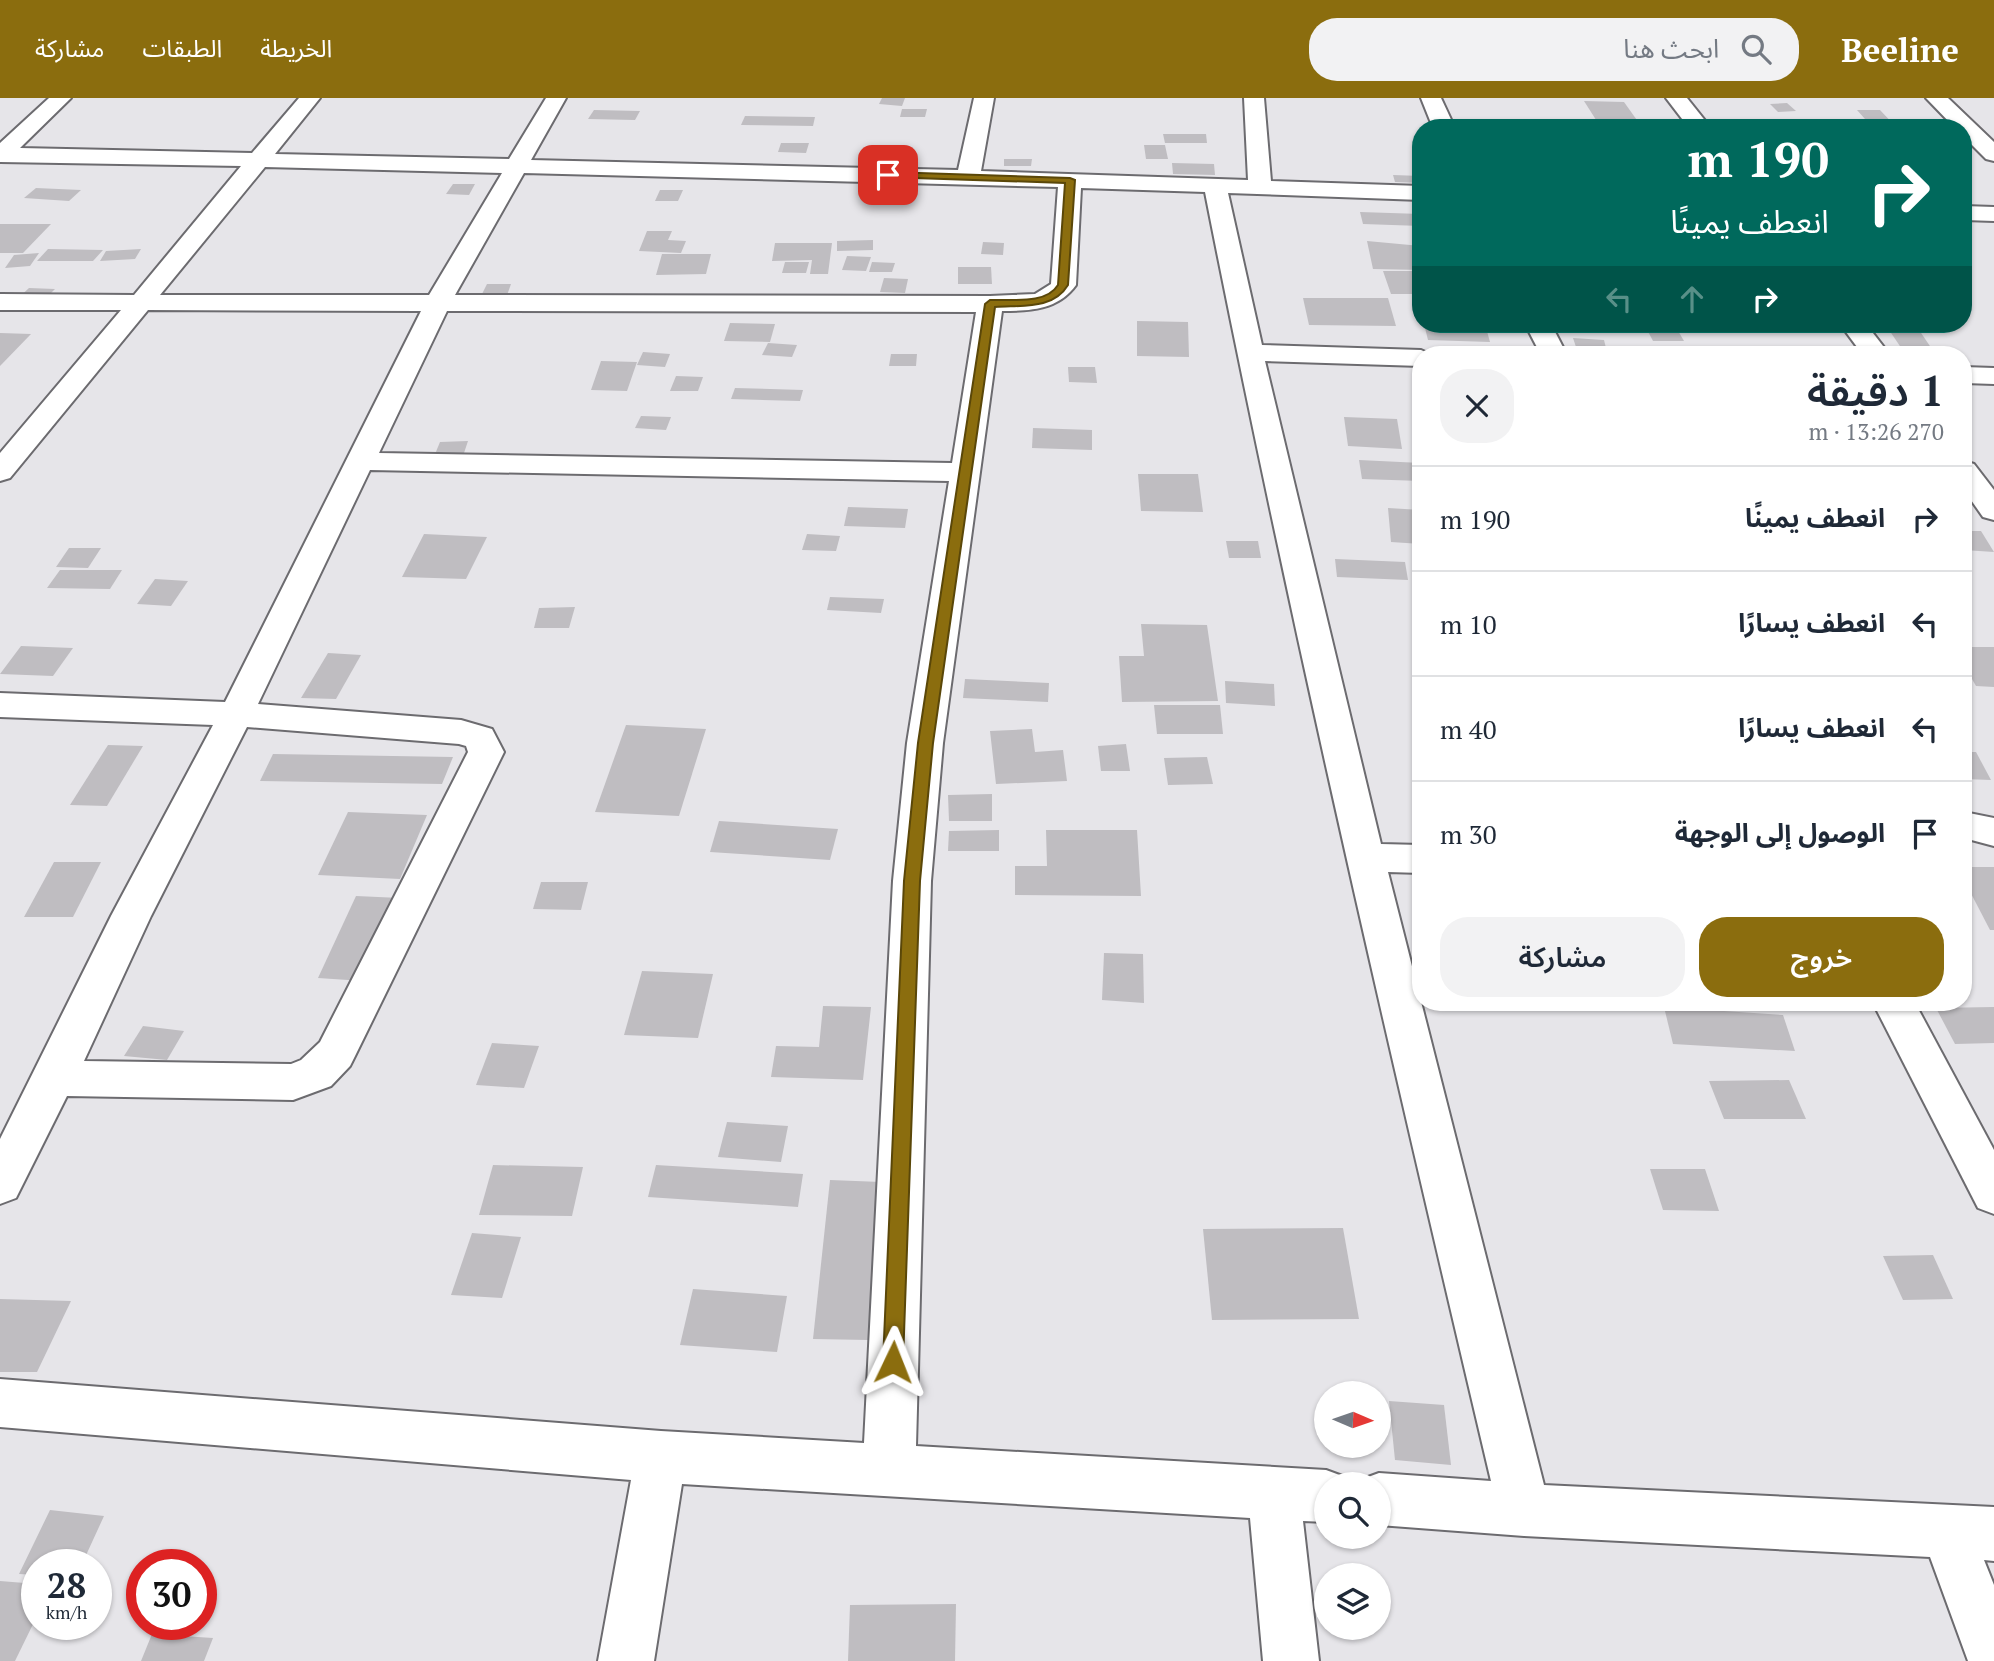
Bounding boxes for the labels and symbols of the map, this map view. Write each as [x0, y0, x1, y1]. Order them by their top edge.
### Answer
pin [858, 145, 918, 205]
position arrow [856, 1325, 930, 1399]
north arrow [1314, 1381, 1391, 1458]
speed limit sign: 30 [126, 1549, 217, 1640]

